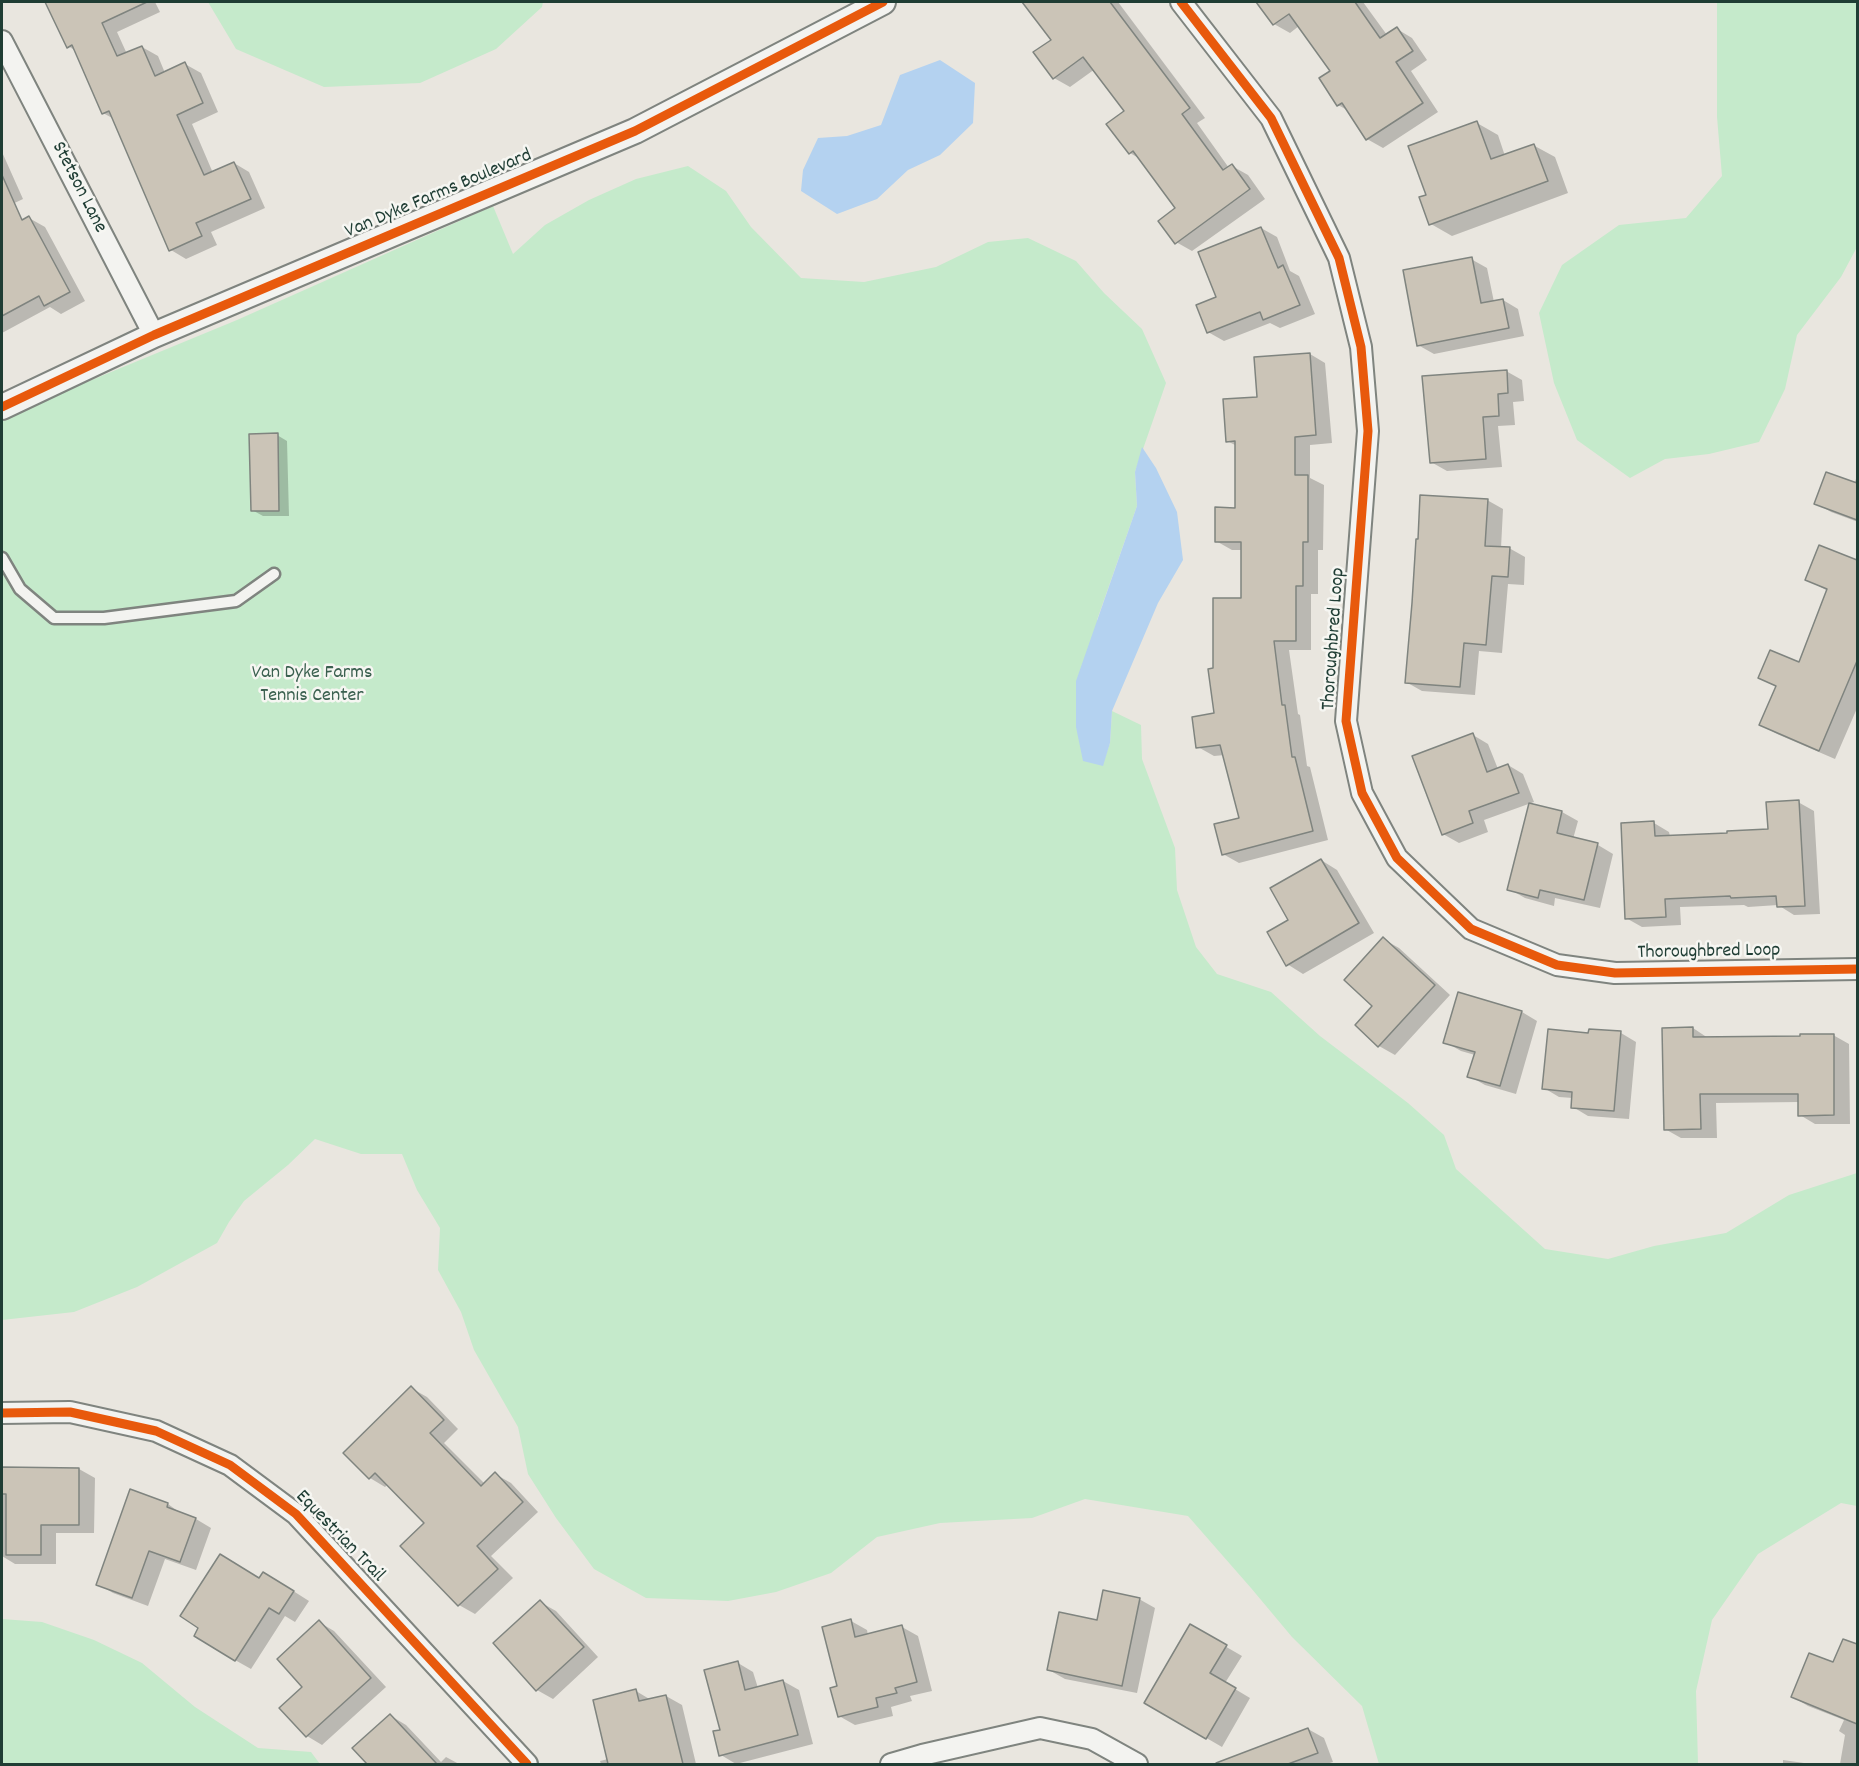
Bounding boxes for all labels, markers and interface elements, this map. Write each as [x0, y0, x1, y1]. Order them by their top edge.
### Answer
street label: Stetson Lane [45, 138, 111, 238]
street label: Van Dyke Farms Boulevard [342, 145, 536, 245]
street label: Thoroughbred Loop [1318, 567, 1352, 711]
park label: Van Dyke Farms Tennis Center [252, 662, 372, 709]
street label: Thoroughbred Loop [1637, 940, 1781, 966]
street label: Equestrian Trail [289, 1486, 389, 1588]

